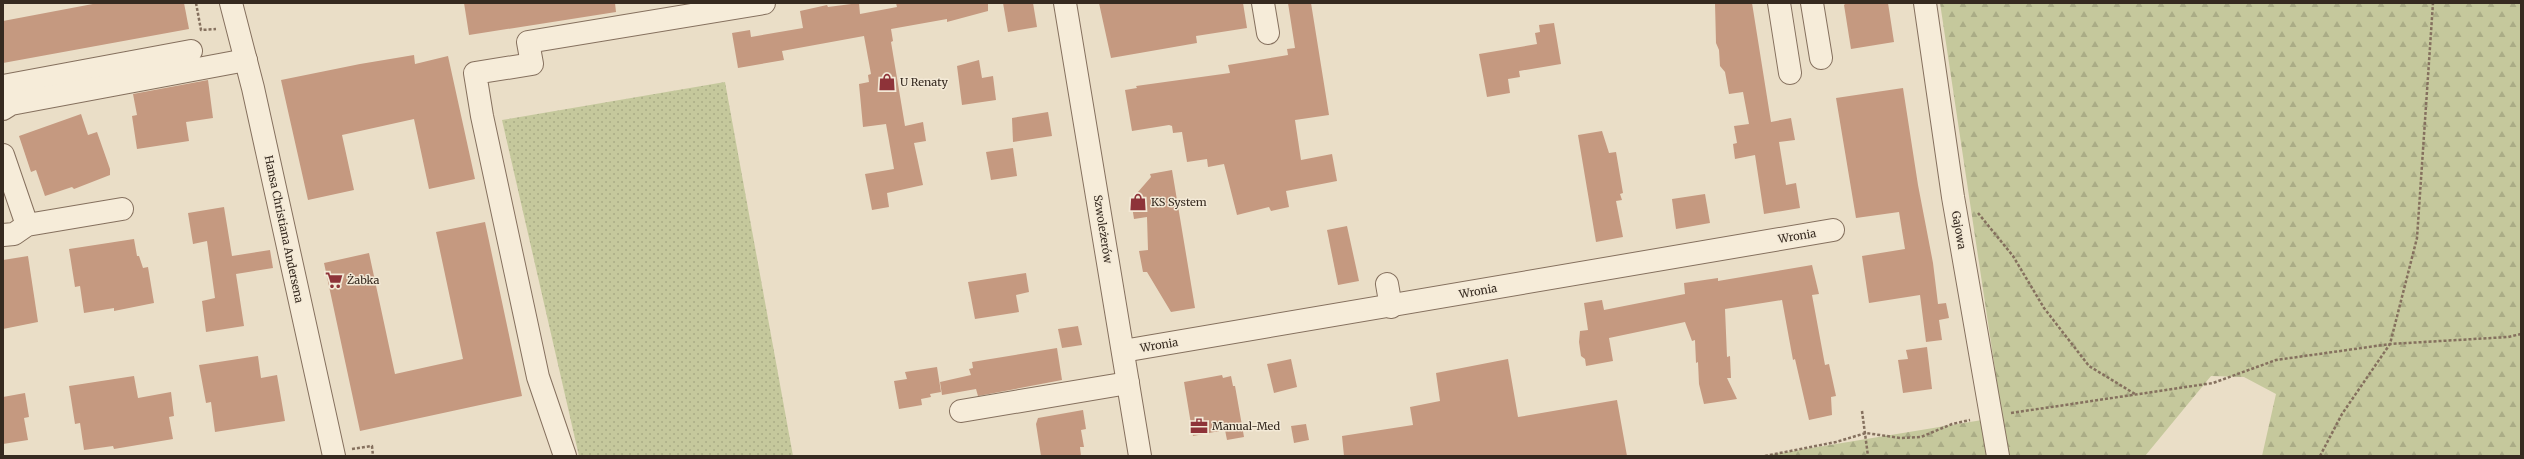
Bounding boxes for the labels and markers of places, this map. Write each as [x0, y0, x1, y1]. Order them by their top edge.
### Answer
shop icon: U Renaty [877, 72, 897, 92]
place label: U Renaty [900, 75, 949, 89]
shop icon: KS System [1128, 192, 1148, 212]
place label: KS System [1151, 195, 1207, 209]
supermarket icon: Żabka [324, 270, 344, 290]
place label: Żabka [347, 273, 380, 287]
office icon: Manual-Med [1189, 416, 1209, 436]
place label: Manual-Med [1212, 419, 1281, 433]

